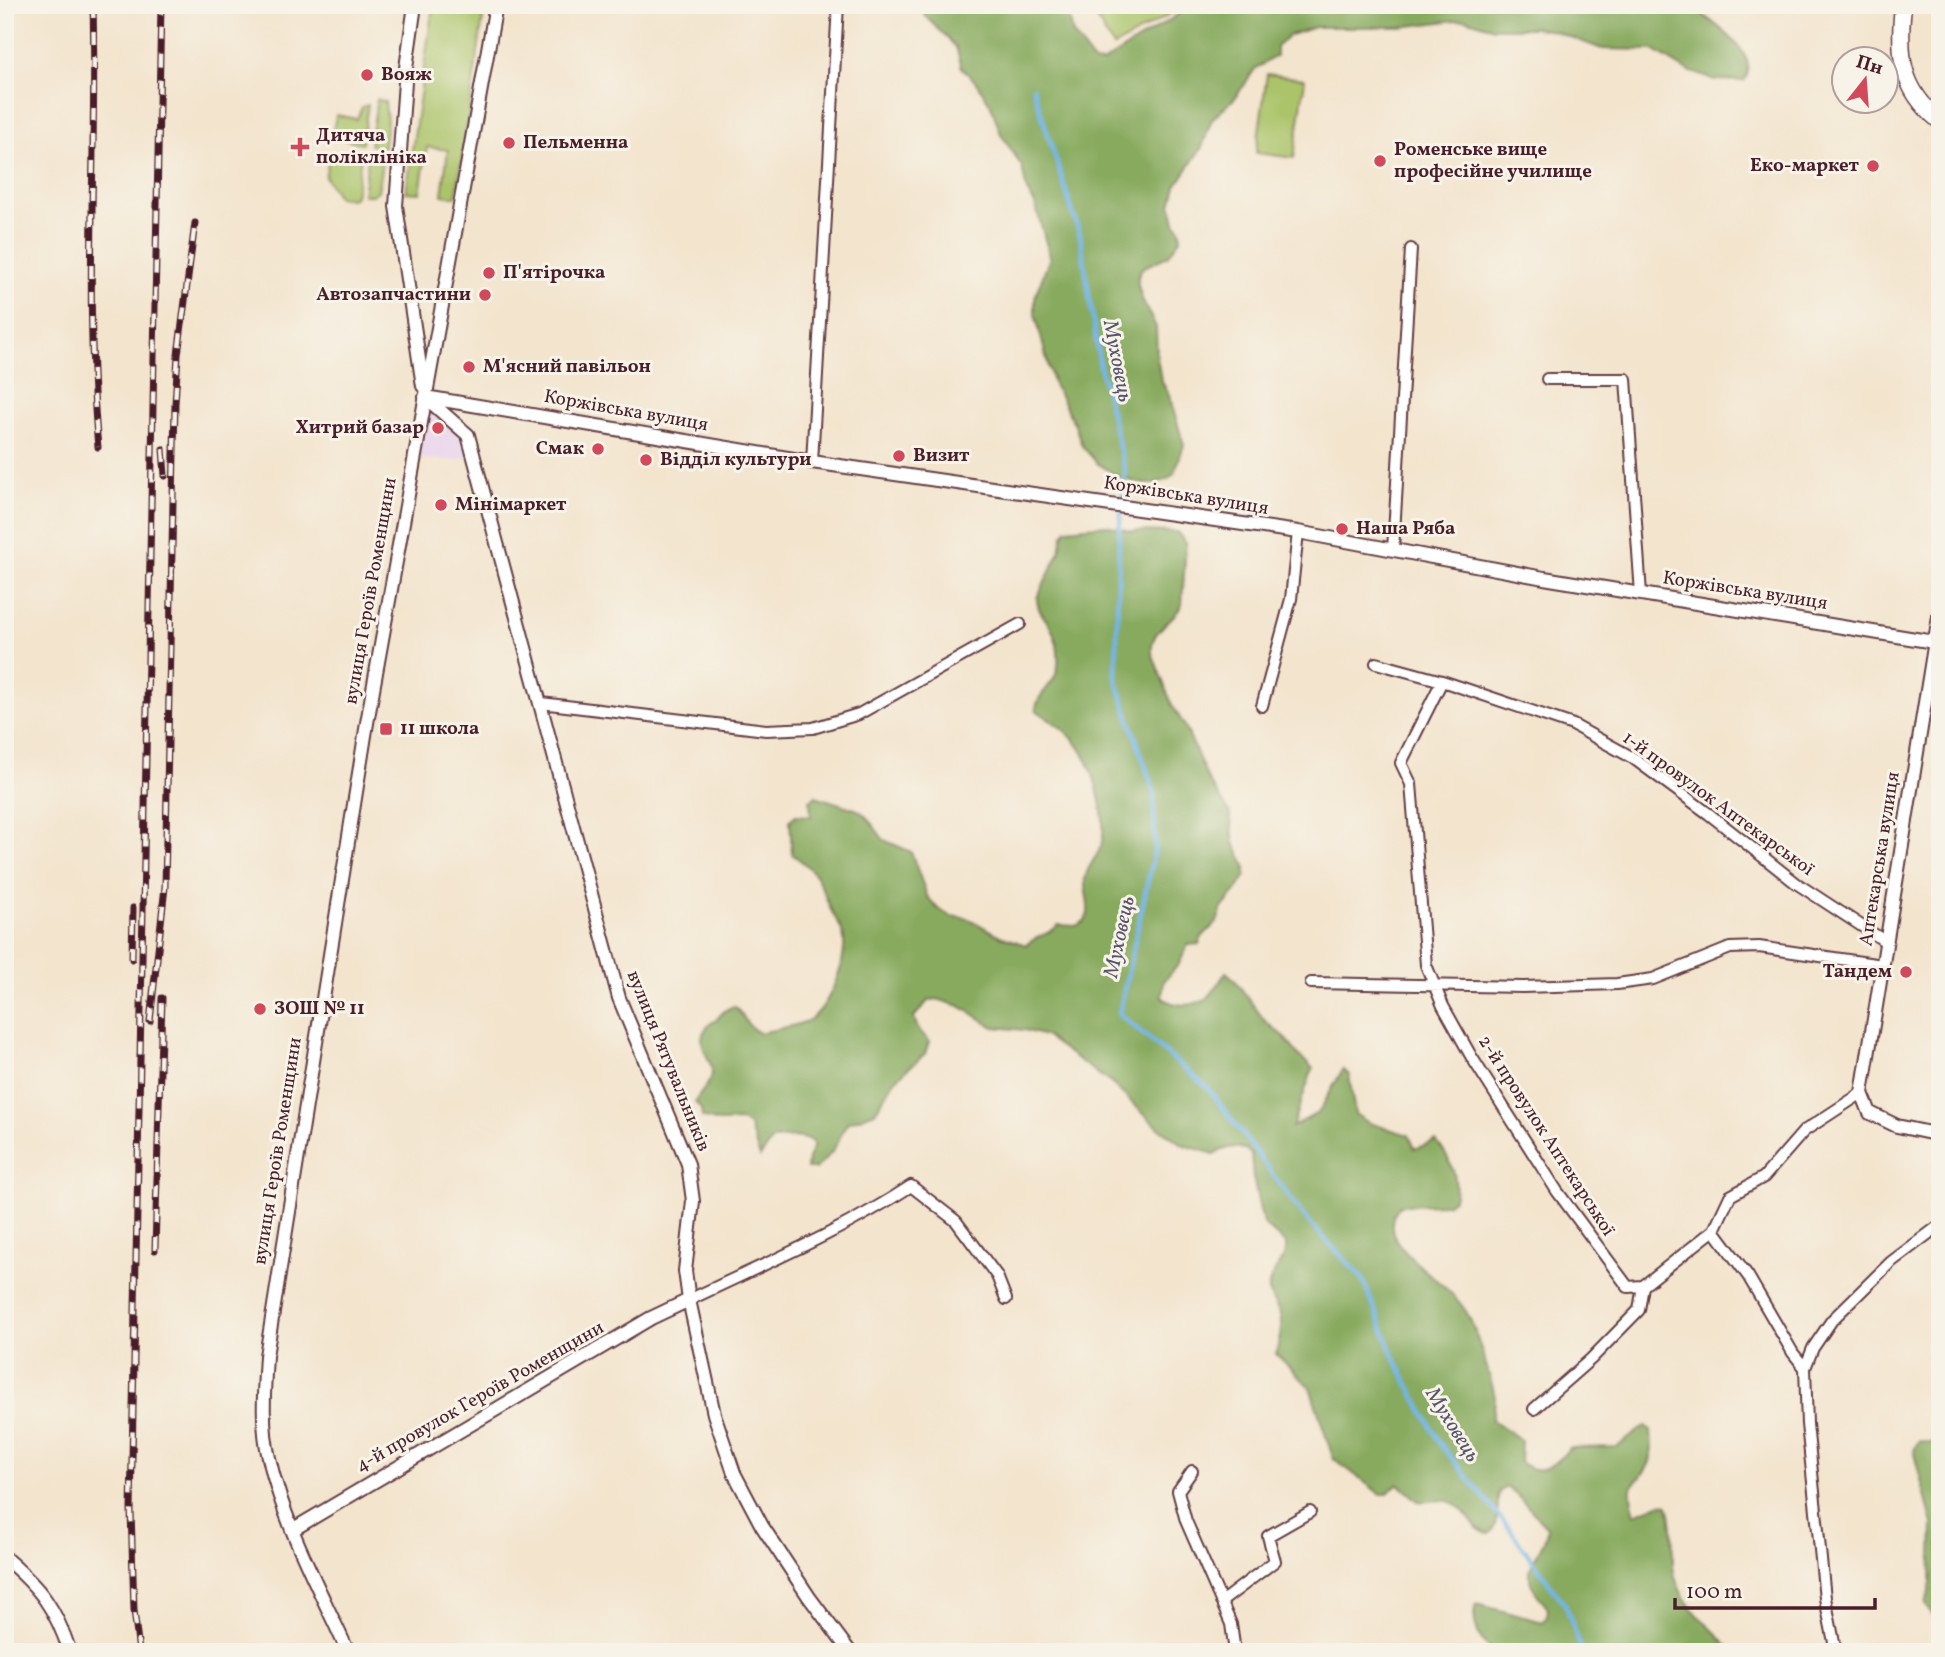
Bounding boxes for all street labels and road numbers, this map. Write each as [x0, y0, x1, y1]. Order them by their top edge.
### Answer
street label: Коржівська вулиця [542, 384, 710, 438]
street label: Коржівська вулиця [1102, 470, 1270, 522]
street label: вулиця Героїв Роменщини [338, 476, 404, 706]
street label: Коржівська вулиця [1661, 565, 1829, 617]
street label: 1-й провулок Аптекарської [1617, 725, 1819, 883]
street label: Аптекарська вулиця [1853, 770, 1907, 948]
street label: вулиця Рятувальників [620, 967, 716, 1155]
street label: 2-й провулок Аптекарської [1471, 1030, 1621, 1242]
street label: вулиця Героїв Роменщини [247, 1035, 309, 1267]
street label: 4-й провулок Героїв Роменщини [351, 1315, 609, 1479]

